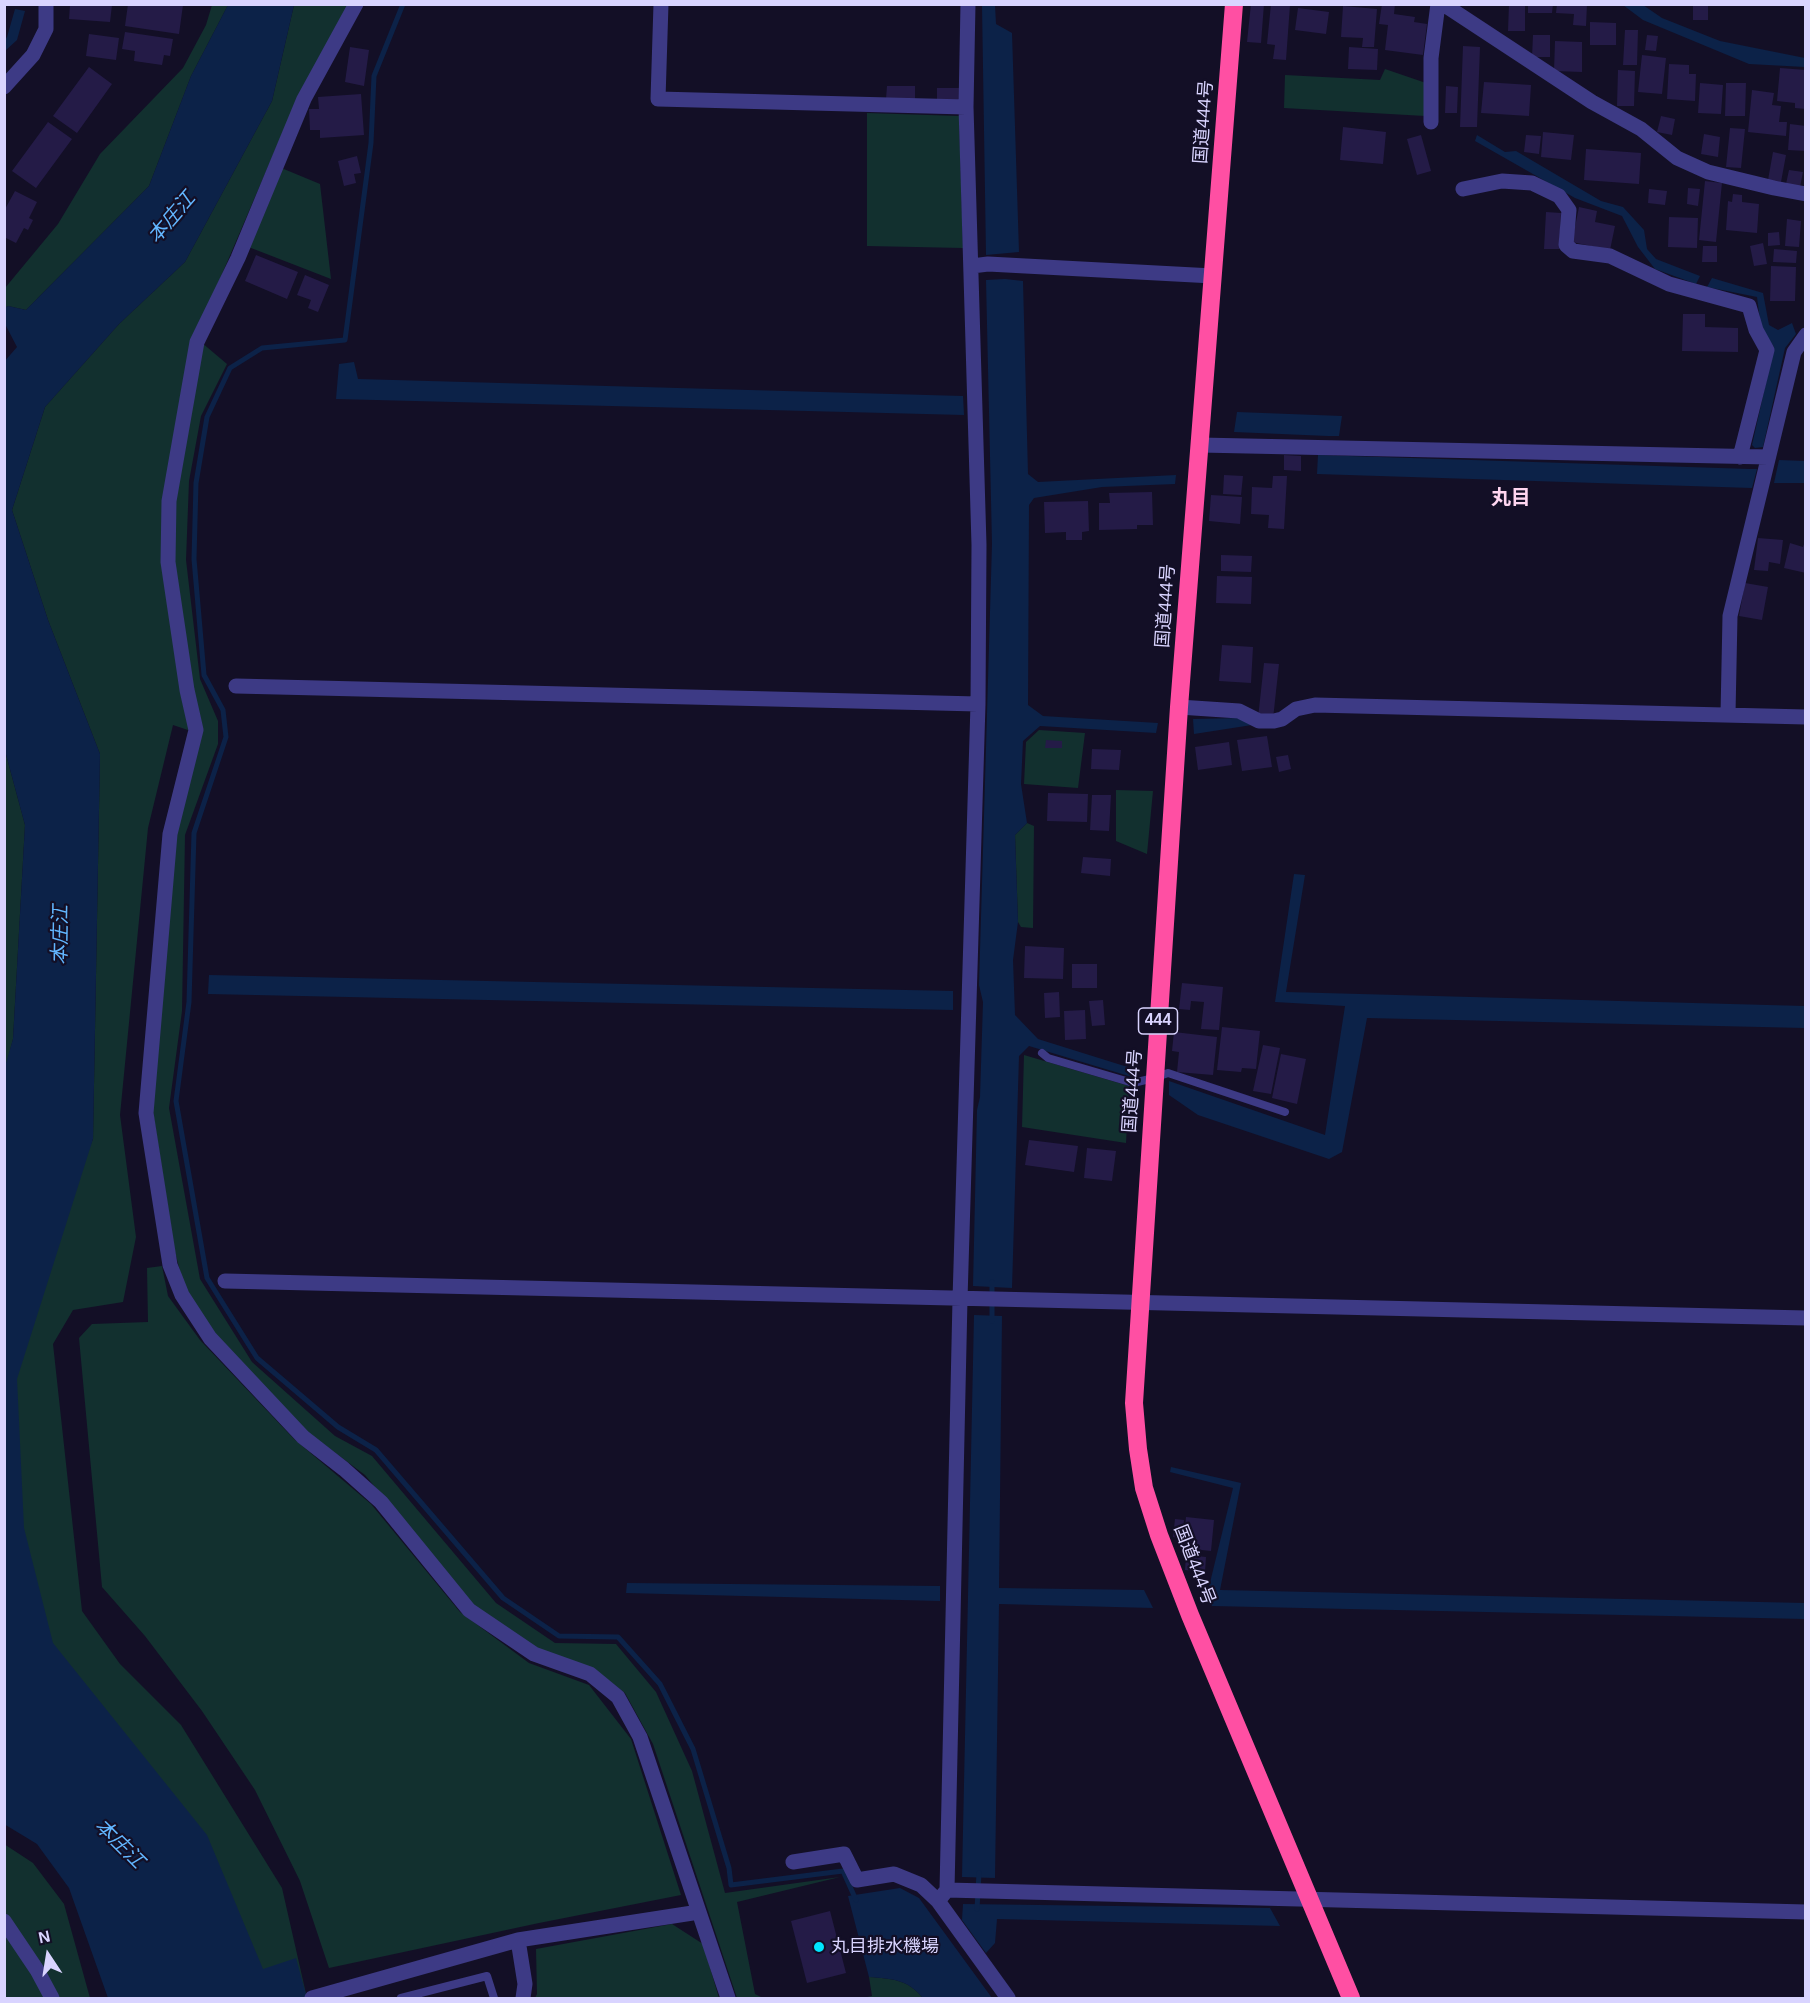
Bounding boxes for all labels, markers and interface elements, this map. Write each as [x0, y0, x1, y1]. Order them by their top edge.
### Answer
street label: 国道444号 [1190, 79, 1218, 165]
water label: 本庄江 [143, 187, 201, 249]
district label: 丸目 [1491, 486, 1531, 510]
street label: 国道444号 [1152, 563, 1180, 649]
water label: 本庄江 [48, 905, 74, 965]
road number: 444 [1138, 1008, 1178, 1034]
street label: 国道444号 [1119, 1048, 1147, 1134]
street label: 国道444号 [1169, 1522, 1219, 1608]
water label: 本庄江 [89, 1814, 149, 1874]
north arrow [18, 1925, 78, 1985]
text: N [37, 1927, 52, 1946]
place label: 丸目排水機場 [831, 1936, 939, 1958]
marker: 丸目排水機場 [812, 1940, 826, 1954]

